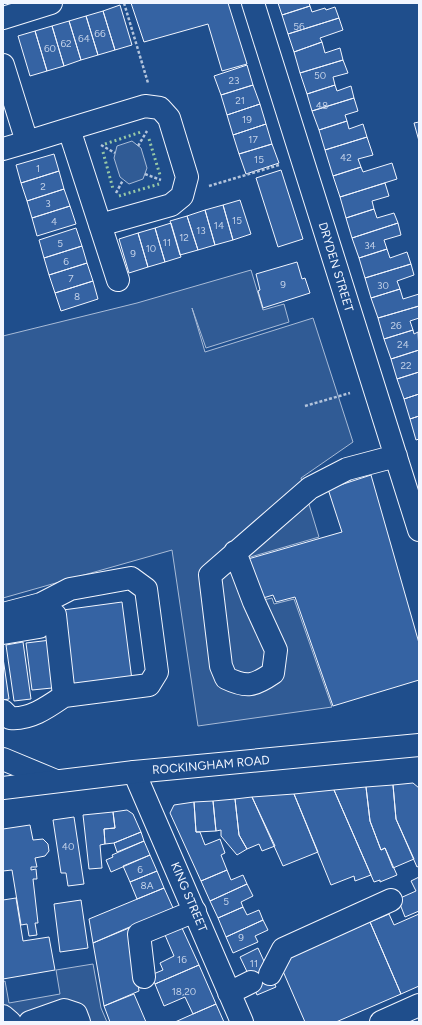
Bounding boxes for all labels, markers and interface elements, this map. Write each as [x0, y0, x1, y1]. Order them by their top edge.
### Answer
house number: 56 [293, 20, 305, 33]
house number: 66 [94, 27, 106, 40]
house number: 64 [78, 32, 90, 45]
house number: 62 [60, 37, 72, 50]
house number: 60 [44, 42, 56, 55]
house number: 50 [314, 69, 326, 82]
house number: 23 [228, 74, 240, 87]
house number: 21 [235, 94, 245, 107]
house number: 48 [316, 99, 328, 112]
house number: 19 [242, 113, 252, 126]
house number: 17 [248, 133, 258, 146]
house number: 42 [340, 151, 352, 164]
house number: 15 [254, 153, 264, 166]
house number: 1 [36, 162, 40, 175]
house number: 2 [40, 180, 46, 193]
house number: 3 [45, 197, 51, 210]
house number: 15 [232, 214, 242, 227]
house number: 4 [51, 215, 57, 228]
house number: 14 [214, 219, 224, 232]
street label: DRYDEN STREET [316, 221, 356, 314]
house number: 13 [196, 224, 206, 237]
house number: 12 [179, 231, 189, 244]
house number: 11 [163, 236, 171, 249]
house number: 5 [57, 237, 63, 250]
house number: 34 [364, 239, 376, 252]
house number: 10 [146, 242, 156, 255]
house number: 9 [130, 247, 136, 260]
house number: 6 [63, 255, 69, 268]
house number: 7 [68, 272, 74, 285]
house number: 9 [280, 278, 286, 291]
house number: 30 [377, 279, 389, 292]
house number: 8 [74, 290, 80, 303]
house number: 26 [390, 319, 402, 332]
house number: 24 [397, 338, 409, 351]
house number: 22 [400, 359, 412, 372]
street label: ROCKINGHAM ROAD [152, 753, 270, 777]
house number: 40 [62, 840, 74, 853]
street label: KING STREET [168, 860, 210, 934]
house number: 6 [137, 863, 143, 876]
house number: 8A [141, 879, 154, 892]
house number: 5 [223, 895, 229, 908]
house number: 9 [238, 931, 244, 944]
house number: 16 [177, 953, 187, 966]
house number: 11 [250, 957, 258, 970]
house number: 18,20 [172, 985, 196, 998]

